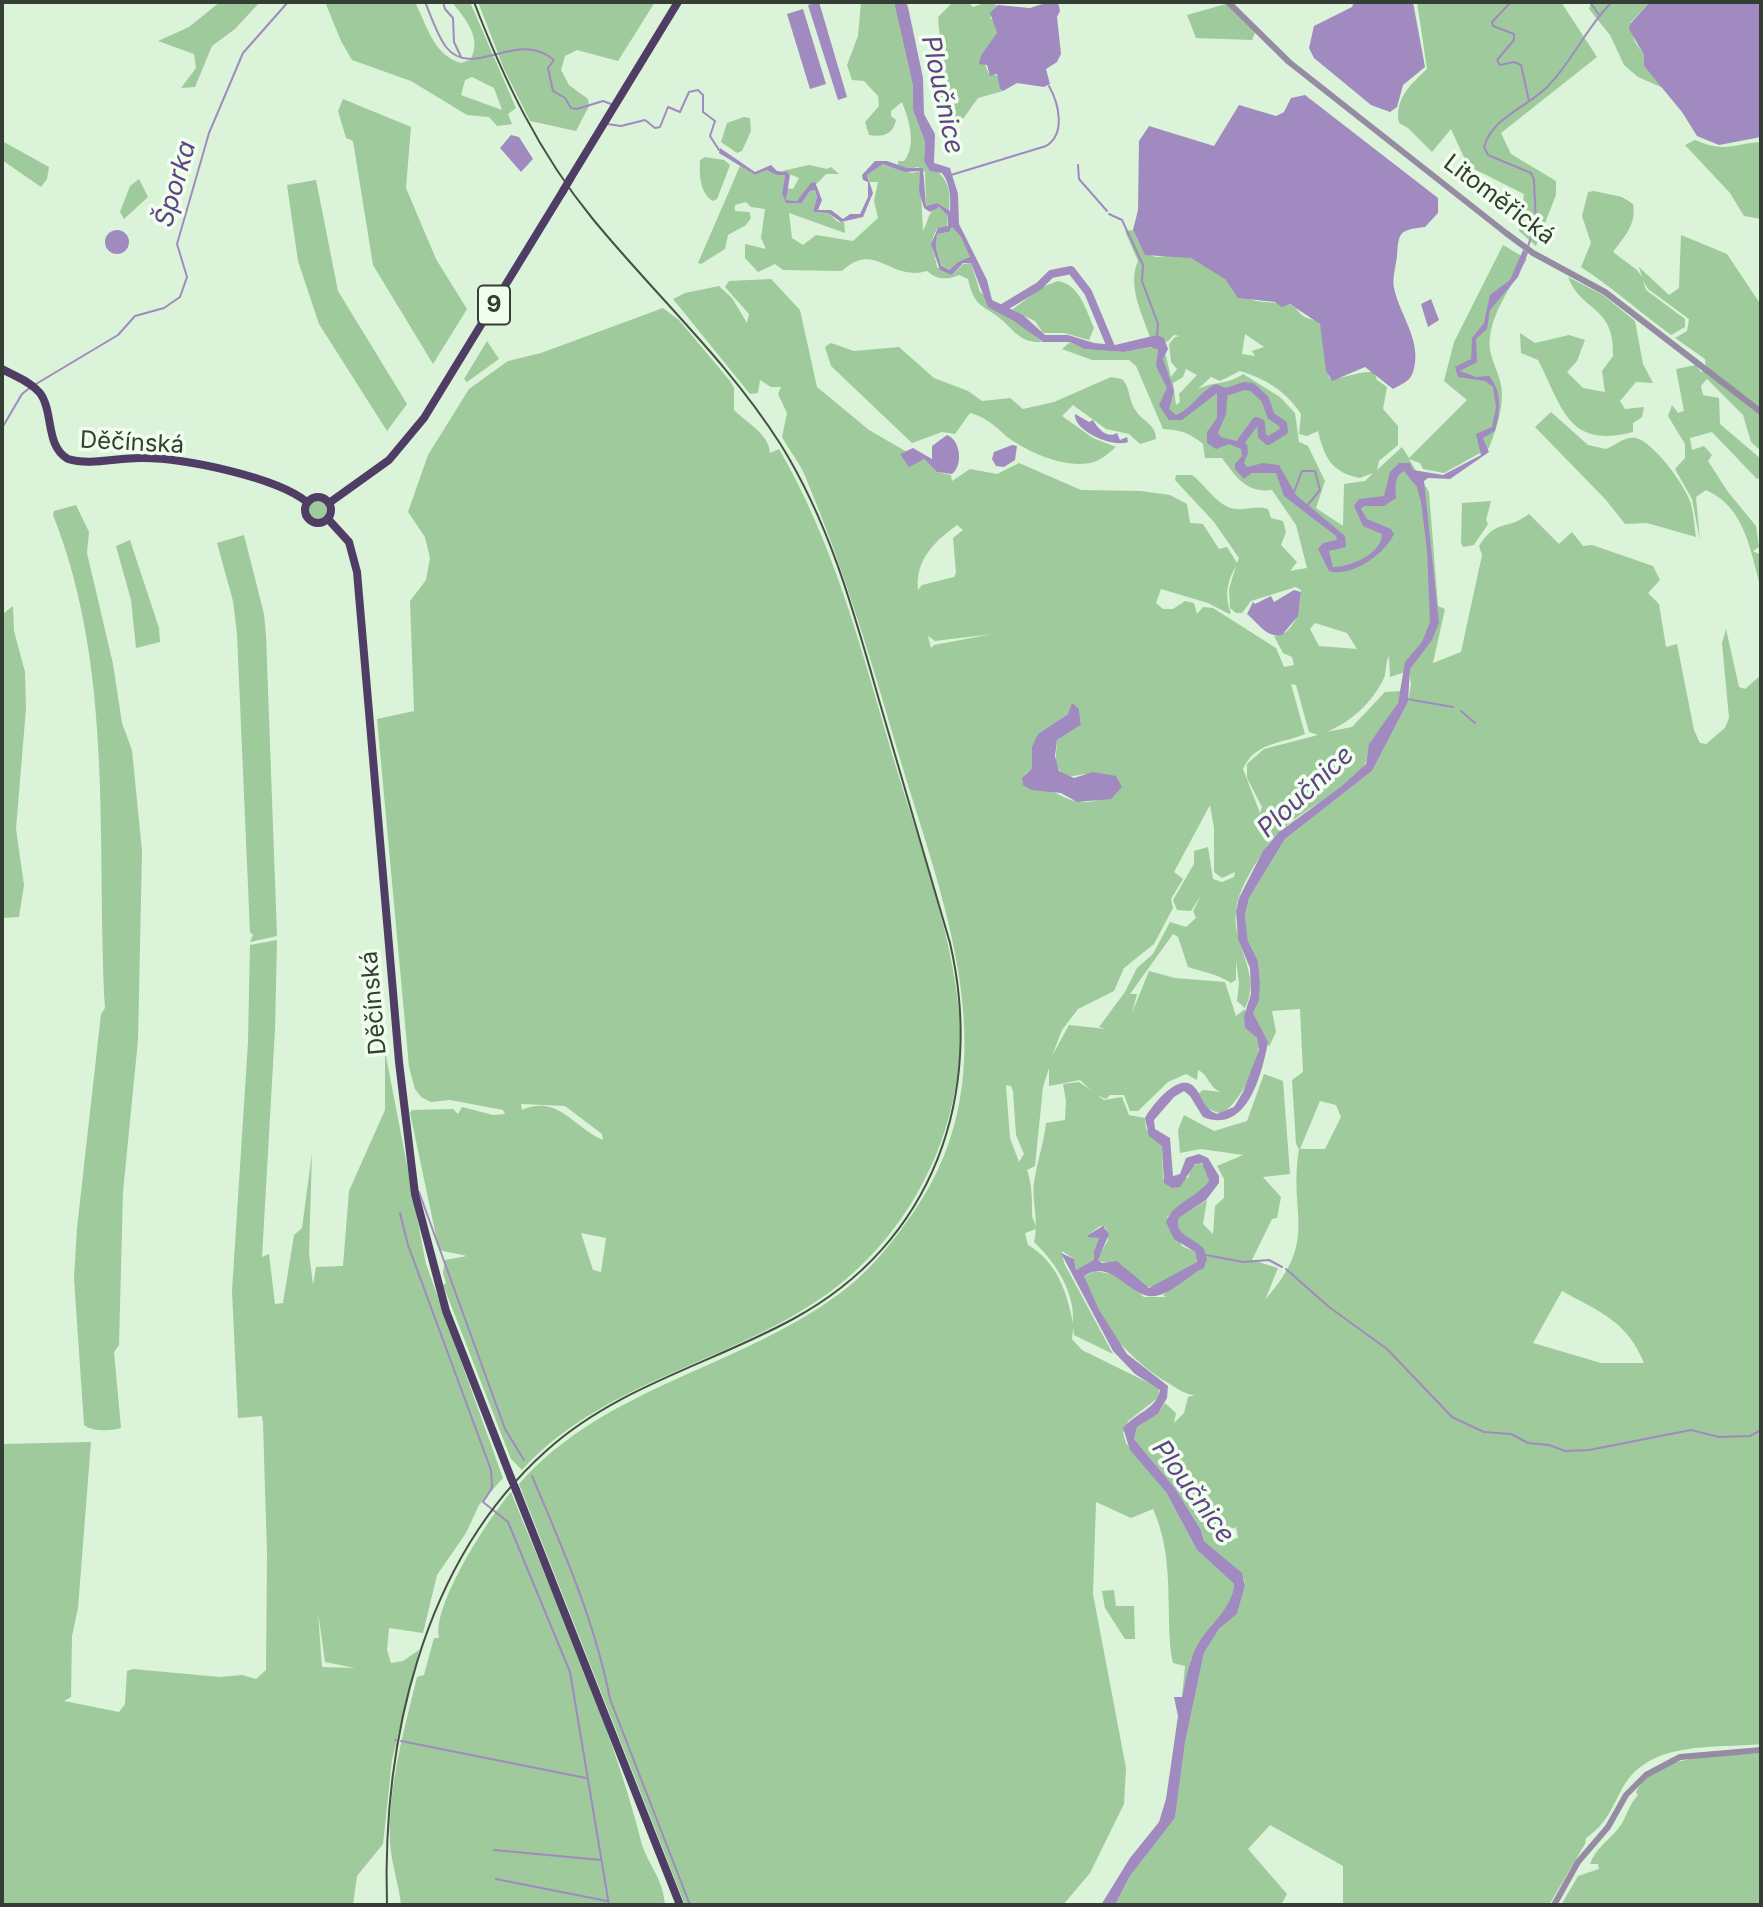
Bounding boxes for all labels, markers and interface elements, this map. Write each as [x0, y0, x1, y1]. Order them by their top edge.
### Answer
water label: Ploučnice [914, 33, 970, 157]
water label: Šporka [149, 137, 203, 231]
street label: Litoměřická [1438, 149, 1560, 251]
road number: 9 [478, 286, 510, 324]
street label: Děčínská [79, 426, 185, 460]
water label: Ploučnice [1251, 740, 1361, 844]
street label: Děčínská [355, 950, 393, 1056]
water label: Ploučnice [1145, 1434, 1241, 1550]

